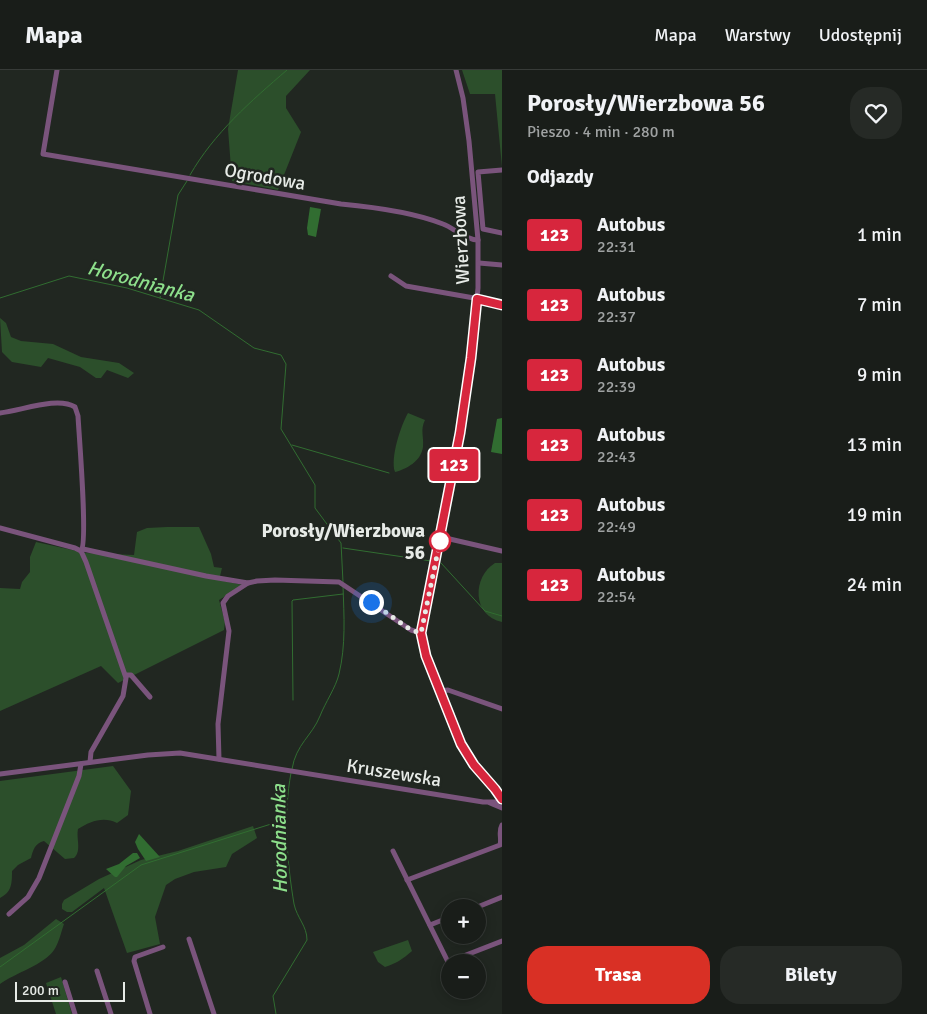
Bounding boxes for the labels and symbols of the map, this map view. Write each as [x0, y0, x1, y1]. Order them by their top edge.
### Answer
street label: Ogrodowa [222, 158, 307, 196]
street label: Wierzbowa [447, 195, 475, 285]
water label: Horodnianka [85, 255, 198, 308]
line badge: 123 [425, 449, 483, 481]
place label: Porosły/Wierzbowa 56 [261, 519, 425, 565]
marker: Porosły/Wierzbowa 56 [429, 530, 451, 552]
your location [359, 590, 384, 615]
street label: Kruszewska [345, 754, 443, 792]
water label: Horodnianka [266, 783, 293, 894]
scale bar [15, 979, 125, 1002]

